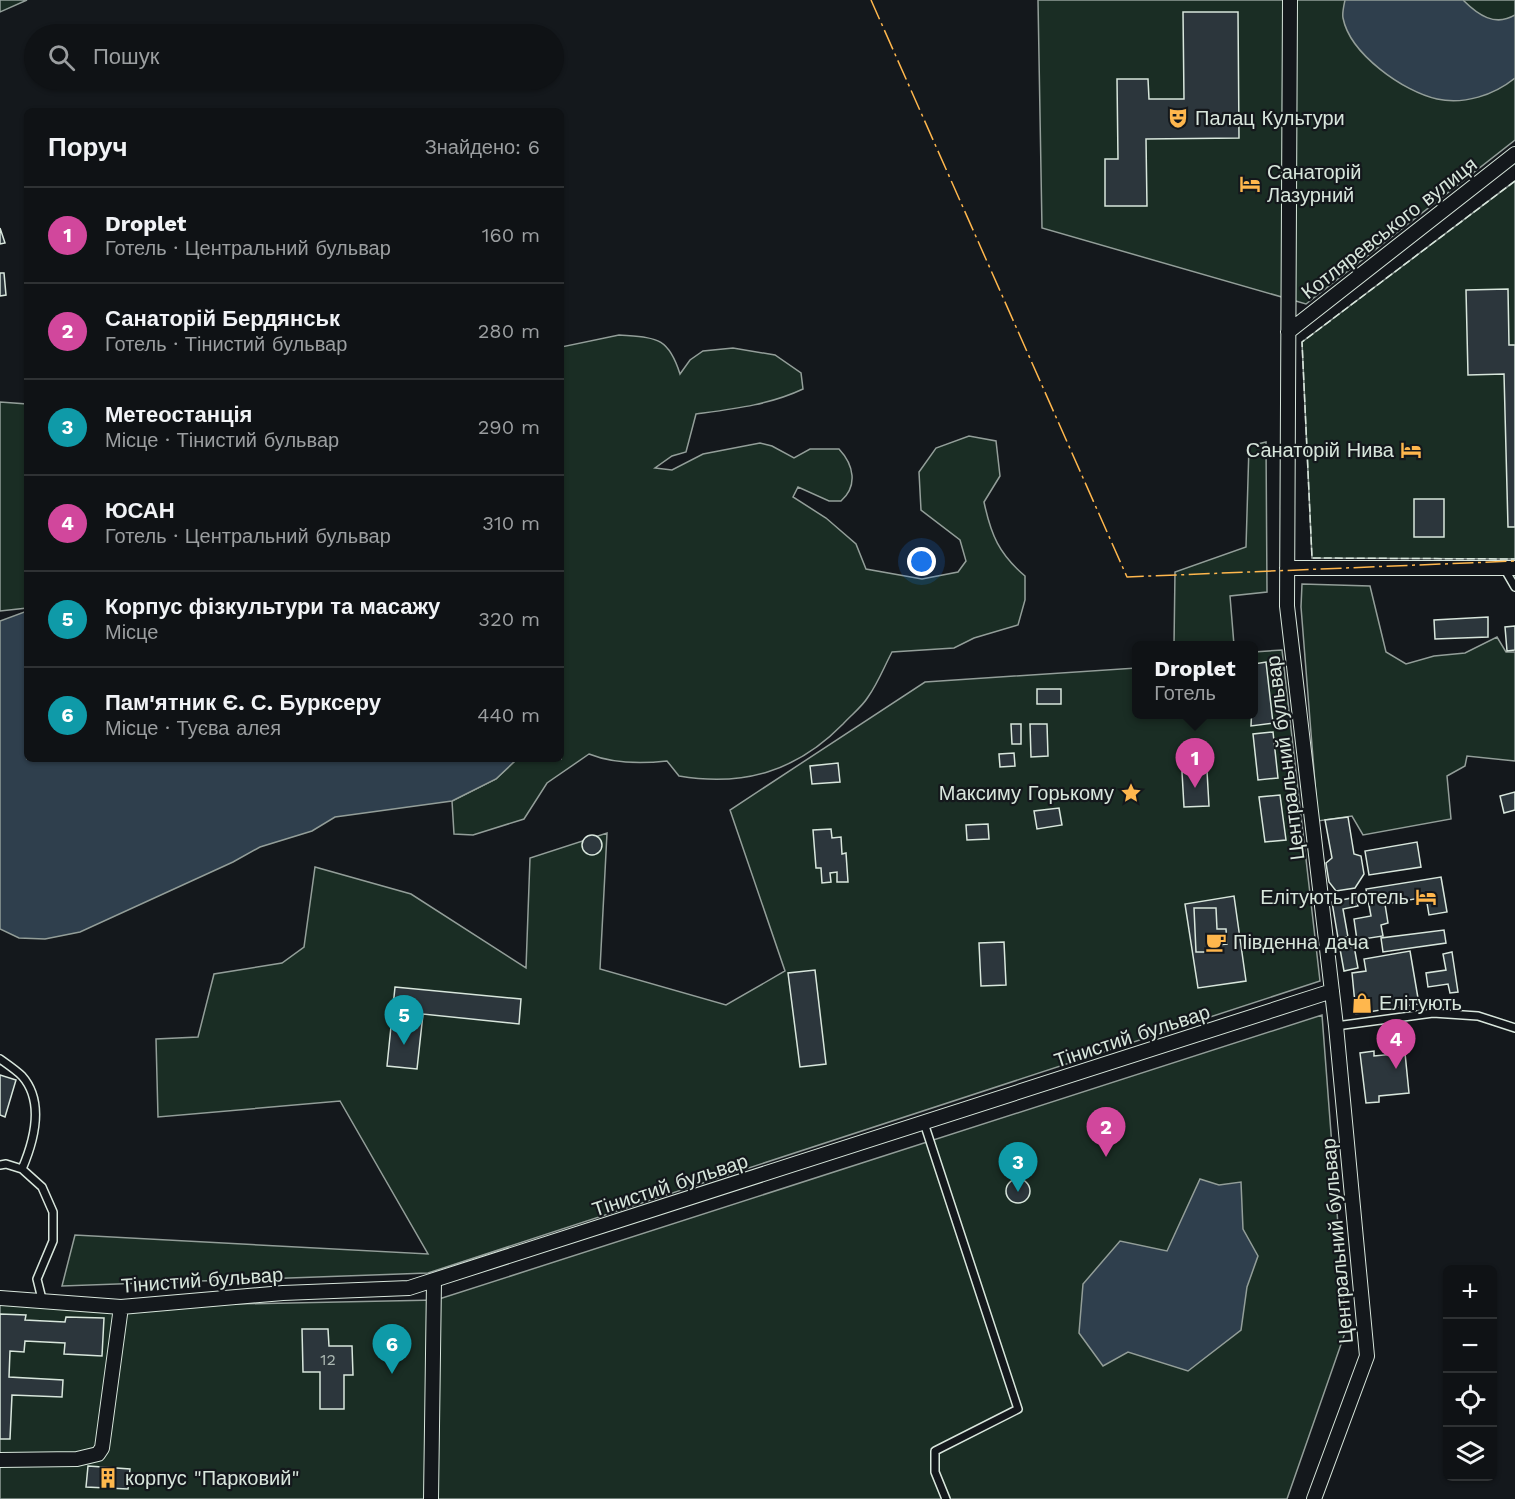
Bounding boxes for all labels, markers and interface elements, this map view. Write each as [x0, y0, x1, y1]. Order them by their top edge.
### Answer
search box [24, 24, 564, 90]
icon: search [45, 41, 78, 74]
text: Пошук [93, 44, 159, 69]
theatre icon: Палац Культури [1166, 106, 1190, 130]
place label: Палац Культури [1195, 106, 1345, 130]
text: Поруч [48, 132, 128, 162]
text: Знайдено: 6 [425, 135, 540, 159]
street label: Котляревського вулиця [1296, 152, 1482, 304]
place label: Санаторій Лазурний [1267, 160, 1361, 207]
hotel icon: Санаторій Лазурний [1238, 172, 1262, 196]
text: Droplet [105, 211, 186, 236]
text: 1 [63, 223, 72, 247]
text: 160 m [482, 223, 540, 247]
text: Готель · Центральний бульвар [105, 236, 391, 260]
text: Санаторій Бердянськ [105, 306, 340, 331]
text: 2 [62, 319, 73, 343]
text: 280 m [478, 319, 540, 343]
text: Готель · Тінистий бульвар [105, 332, 347, 356]
text: Метеостанція [105, 402, 252, 427]
text: 3 [62, 415, 73, 439]
text: 290 m [478, 415, 540, 439]
text: Місце · Тінистий бульвар [105, 428, 339, 452]
place label: Санаторій Нива [1246, 438, 1395, 462]
hotel icon: Санаторій Нива [1399, 438, 1423, 462]
text: ЮСАН [105, 498, 175, 523]
text: 4 [61, 511, 74, 535]
text: 310 m [482, 511, 540, 535]
text: Готель · Центральний бульвар [105, 524, 391, 548]
your location [907, 547, 936, 576]
text: Корпус фізкультури та масажу [105, 594, 440, 619]
text: 5 [62, 607, 73, 631]
text: 320 m [478, 607, 540, 631]
text: Місце [105, 620, 158, 644]
popup [1132, 641, 1258, 719]
street label: Центральний бульвар [1261, 654, 1309, 862]
text: Droplet [1154, 656, 1236, 681]
text: Готель [1154, 681, 1216, 705]
text: Пам'ятник Є. С. Бурксеру [105, 690, 381, 715]
text: 6 [61, 703, 74, 727]
text: 440 m [477, 703, 540, 727]
text: Місце · Туєва алея [105, 716, 281, 740]
pin: 1 [1176, 738, 1214, 788]
place label: Максиму Горькому [939, 781, 1114, 805]
place icon: Максиму Горькому [1119, 781, 1143, 805]
place label: Елітують готель [1260, 885, 1409, 909]
hotel icon: Елітують готель [1414, 885, 1438, 909]
cafe icon: Південна дача [1204, 930, 1228, 954]
place label: Південна дача [1233, 930, 1370, 954]
shop icon: Елітують [1350, 991, 1374, 1015]
place label: Елітують [1379, 991, 1462, 1015]
pin: 5 [384, 996, 424, 1045]
street label: Тінистий бульвар [1051, 999, 1213, 1073]
pin: 4 [1376, 1020, 1416, 1069]
pin: 2 [1086, 1108, 1126, 1157]
street label: Центральний бульвар [1316, 1137, 1358, 1345]
pin: 3 [998, 1142, 1038, 1192]
street label: Тінистий бульвар [589, 1148, 751, 1222]
street label: Тінистий бульвар [120, 1262, 284, 1298]
map controls [1443, 1265, 1497, 1481]
button: + [1443, 1265, 1497, 1319]
button: − [1443, 1319, 1497, 1373]
pin: 6 [372, 1324, 412, 1374]
house number: 12 [320, 1350, 336, 1369]
button: locate [1443, 1373, 1497, 1427]
button: layers [1443, 1427, 1497, 1481]
building icon: корпус "Парковий" [96, 1466, 120, 1490]
place label: корпус "Парковий" [125, 1466, 299, 1490]

